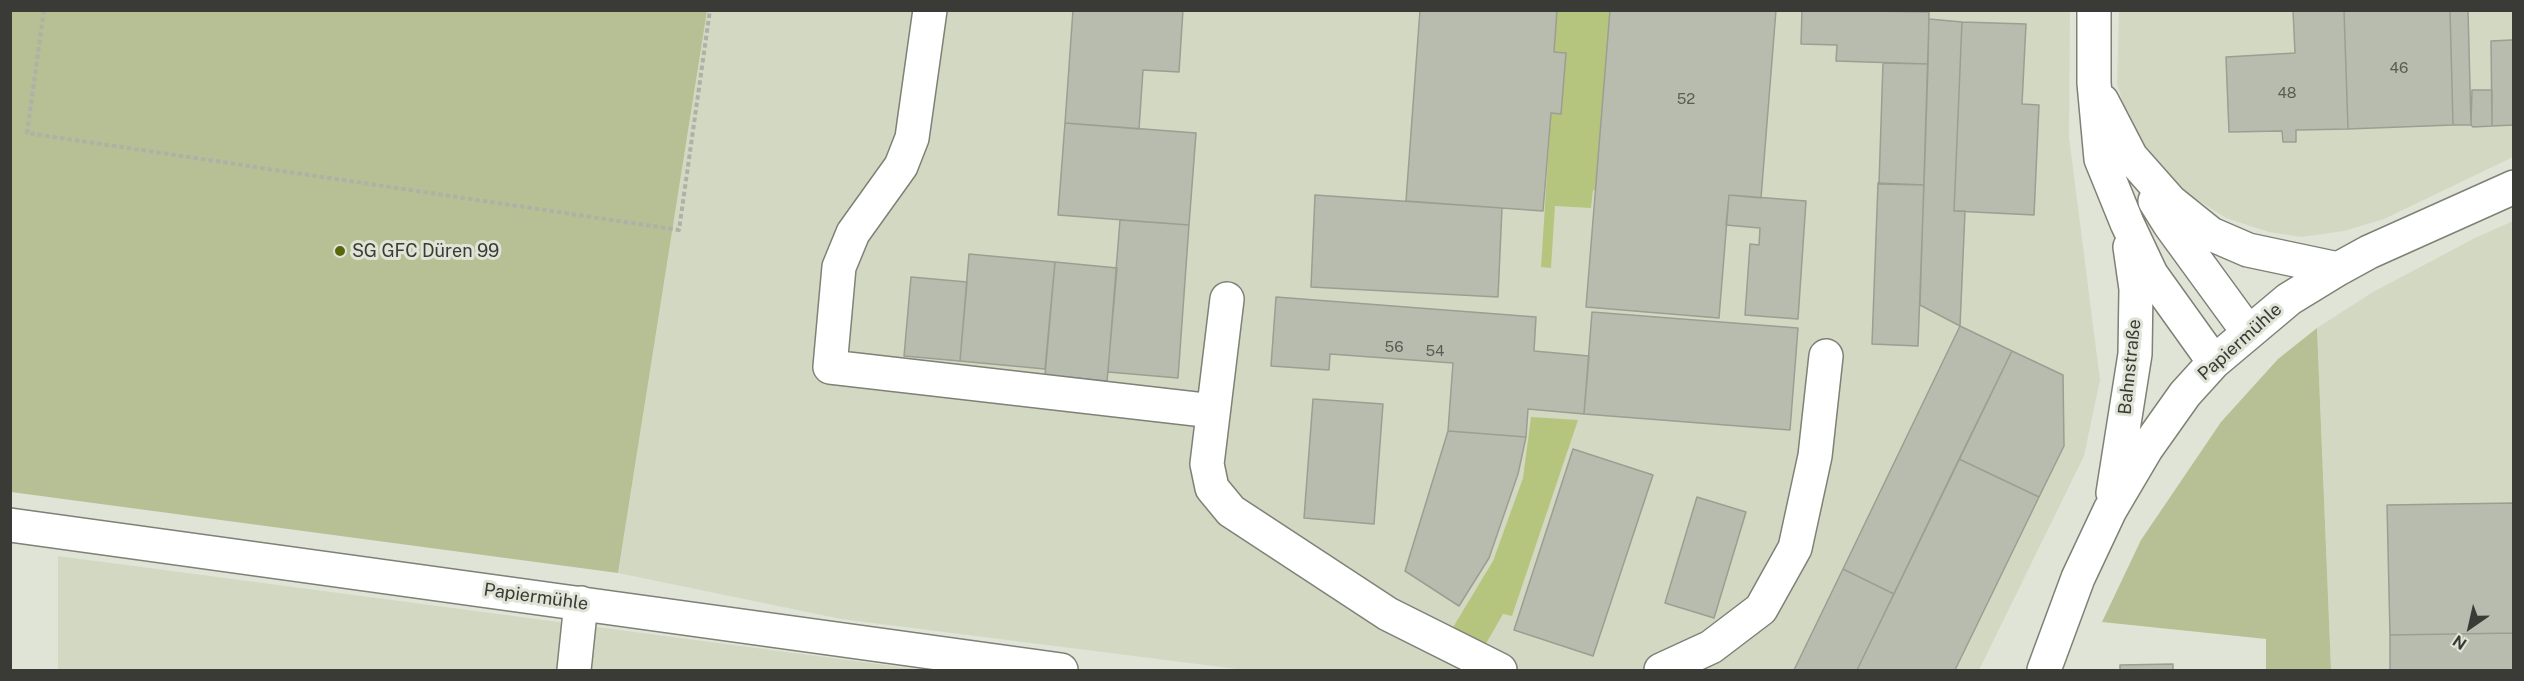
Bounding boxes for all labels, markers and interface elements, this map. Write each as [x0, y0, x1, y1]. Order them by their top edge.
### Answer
house number: 46 [2390, 59, 2408, 77]
house number: 48 [2277, 84, 2297, 102]
house number: 52 [1677, 90, 1695, 108]
place label: SG GFC Düren 99 [352, 240, 499, 262]
marker: SG GFC Düren 99 [333, 244, 347, 258]
street label: Papiermühle [2194, 299, 2286, 385]
street label: Bahnstraße [2114, 318, 2146, 416]
house number: 56 [1385, 338, 1403, 356]
house number: 54 [1425, 342, 1445, 360]
street label: Papiermühle [482, 579, 590, 615]
north arrow [2440, 597, 2500, 657]
text: N [2449, 631, 2470, 654]

